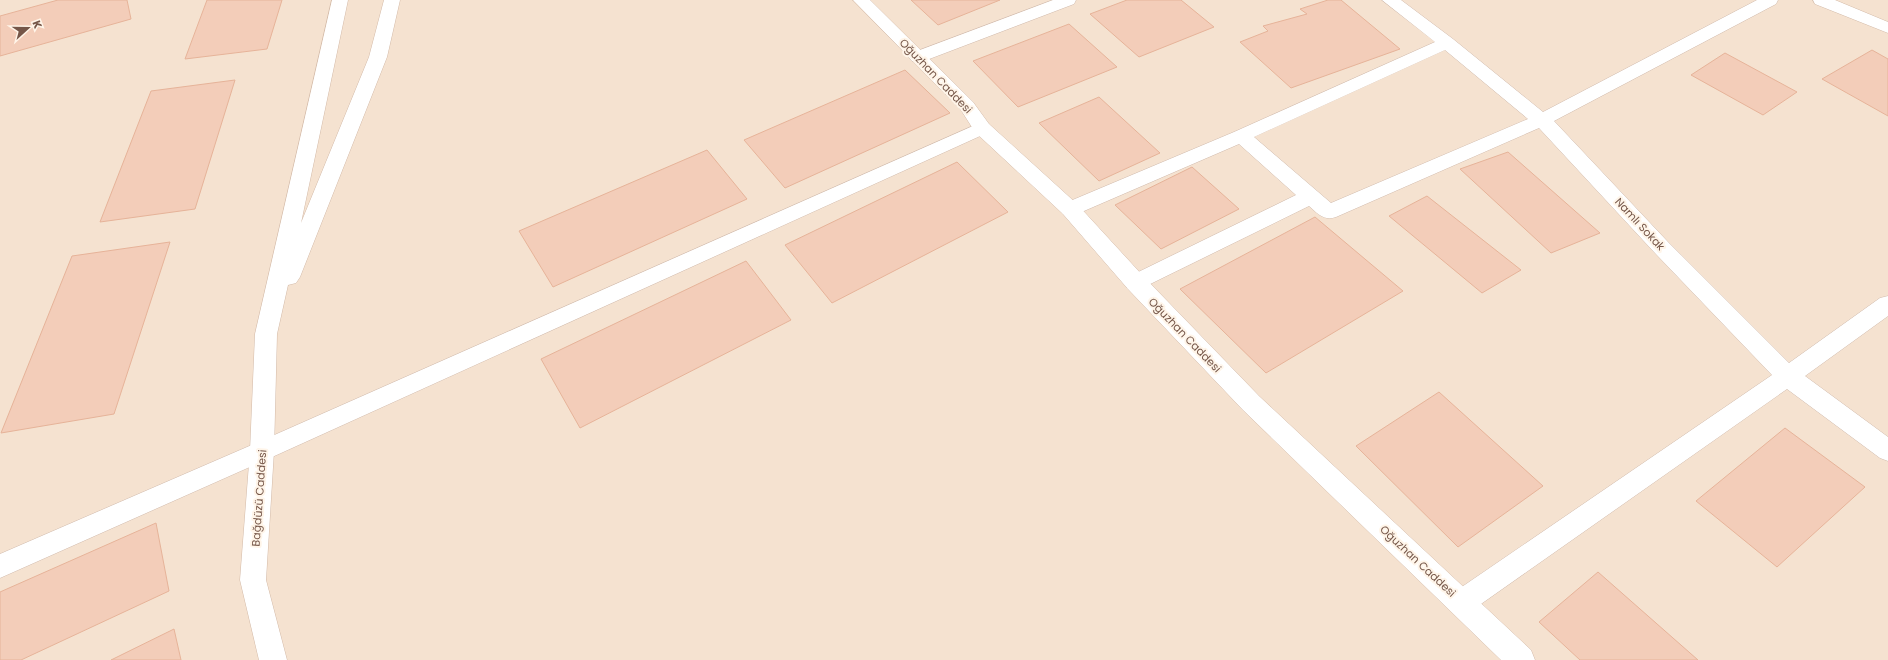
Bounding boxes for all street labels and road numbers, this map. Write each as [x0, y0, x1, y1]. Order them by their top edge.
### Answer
street label: Oğuzhan Caddesi [896, 35, 976, 117]
street label: Namlı Sokak [1611, 194, 1669, 254]
street label: Oğuzhan Caddesi [1145, 294, 1225, 376]
street label: Bağdüzü Caddesi [248, 449, 270, 547]
street label: Oğuzhan Caddesi [1376, 522, 1460, 601]

